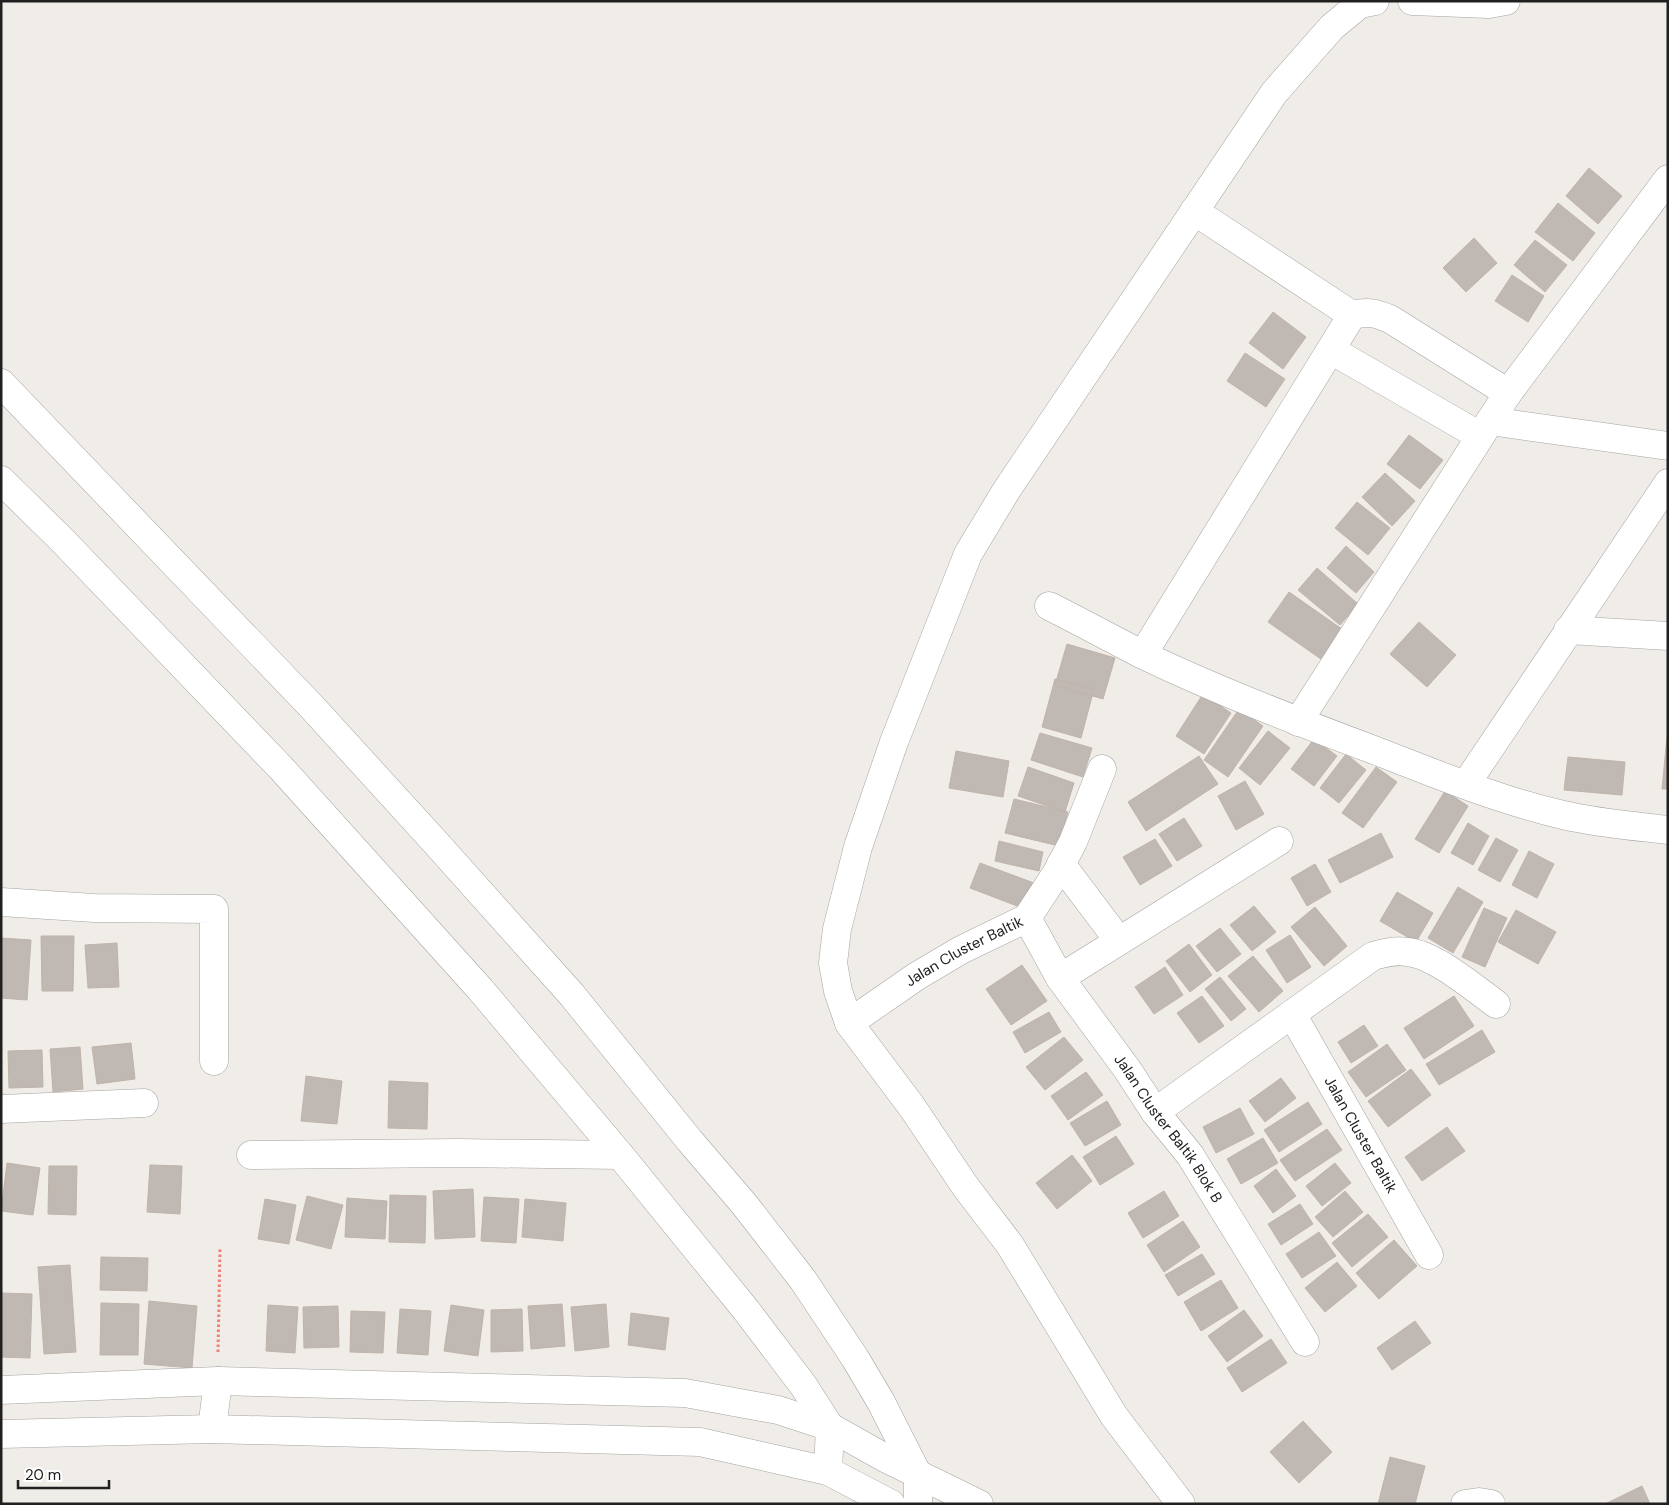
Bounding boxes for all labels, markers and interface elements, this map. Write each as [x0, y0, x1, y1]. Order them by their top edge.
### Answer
street label: Jalan Cluster Baltik [901, 911, 1027, 991]
street label: Jalan Cluster Baltik Blok B [1109, 1050, 1227, 1207]
street label: Jalan Cluster Baltik [1320, 1073, 1402, 1197]
scale bar [18, 1458, 109, 1490]
text: 20 m [25, 1465, 61, 1485]

